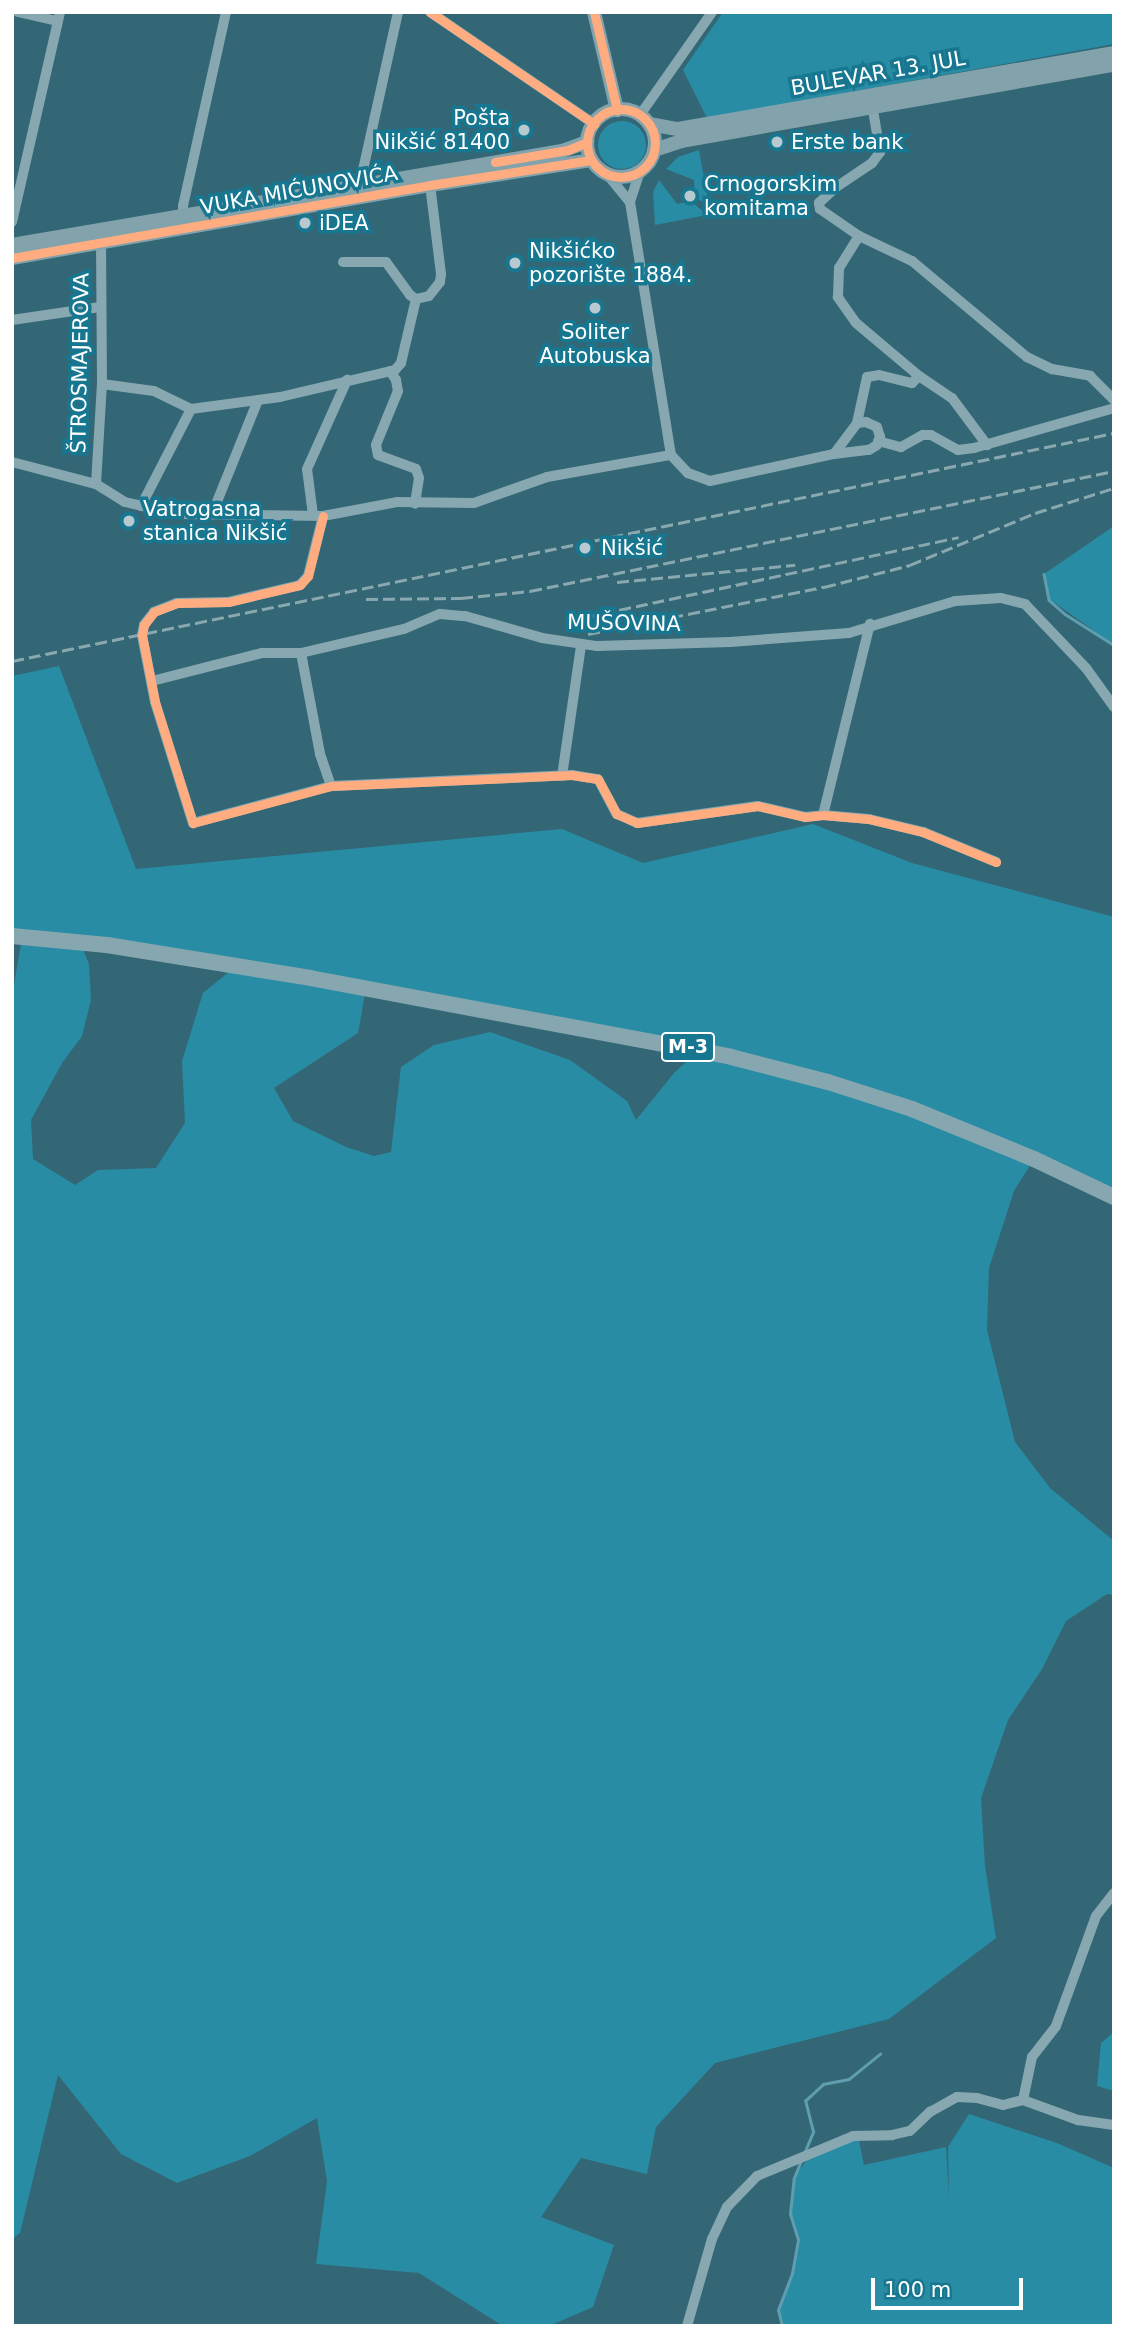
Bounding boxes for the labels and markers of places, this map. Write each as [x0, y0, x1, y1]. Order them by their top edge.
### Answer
place label: Pošta Nikšić 81400 [374, 105, 510, 155]
marker: Pošta Nikšić 81400 [516, 122, 532, 138]
place label: Erste bank [791, 129, 903, 155]
marker: Erste bank [769, 134, 785, 150]
place label: Crnogorskim komitama [704, 171, 837, 221]
marker: Crnogorskim komitama [682, 188, 698, 204]
place label: iDEA [319, 210, 369, 236]
marker: iDEA [297, 215, 313, 231]
place label: Nikšićko pozorište 1884. [529, 238, 692, 288]
marker: Nikšićko pozorište 1884. [507, 255, 523, 271]
marker: Soliter Autobuska [587, 300, 603, 316]
place label: Soliter Autobuska [540, 319, 650, 369]
place label: Vatrogasna stanica Nikšić [143, 496, 287, 546]
marker: Vatrogasna stanica Nikšić [121, 513, 137, 529]
place label: Nikšić [601, 535, 663, 561]
marker: Nikšić [575, 538, 595, 558]

